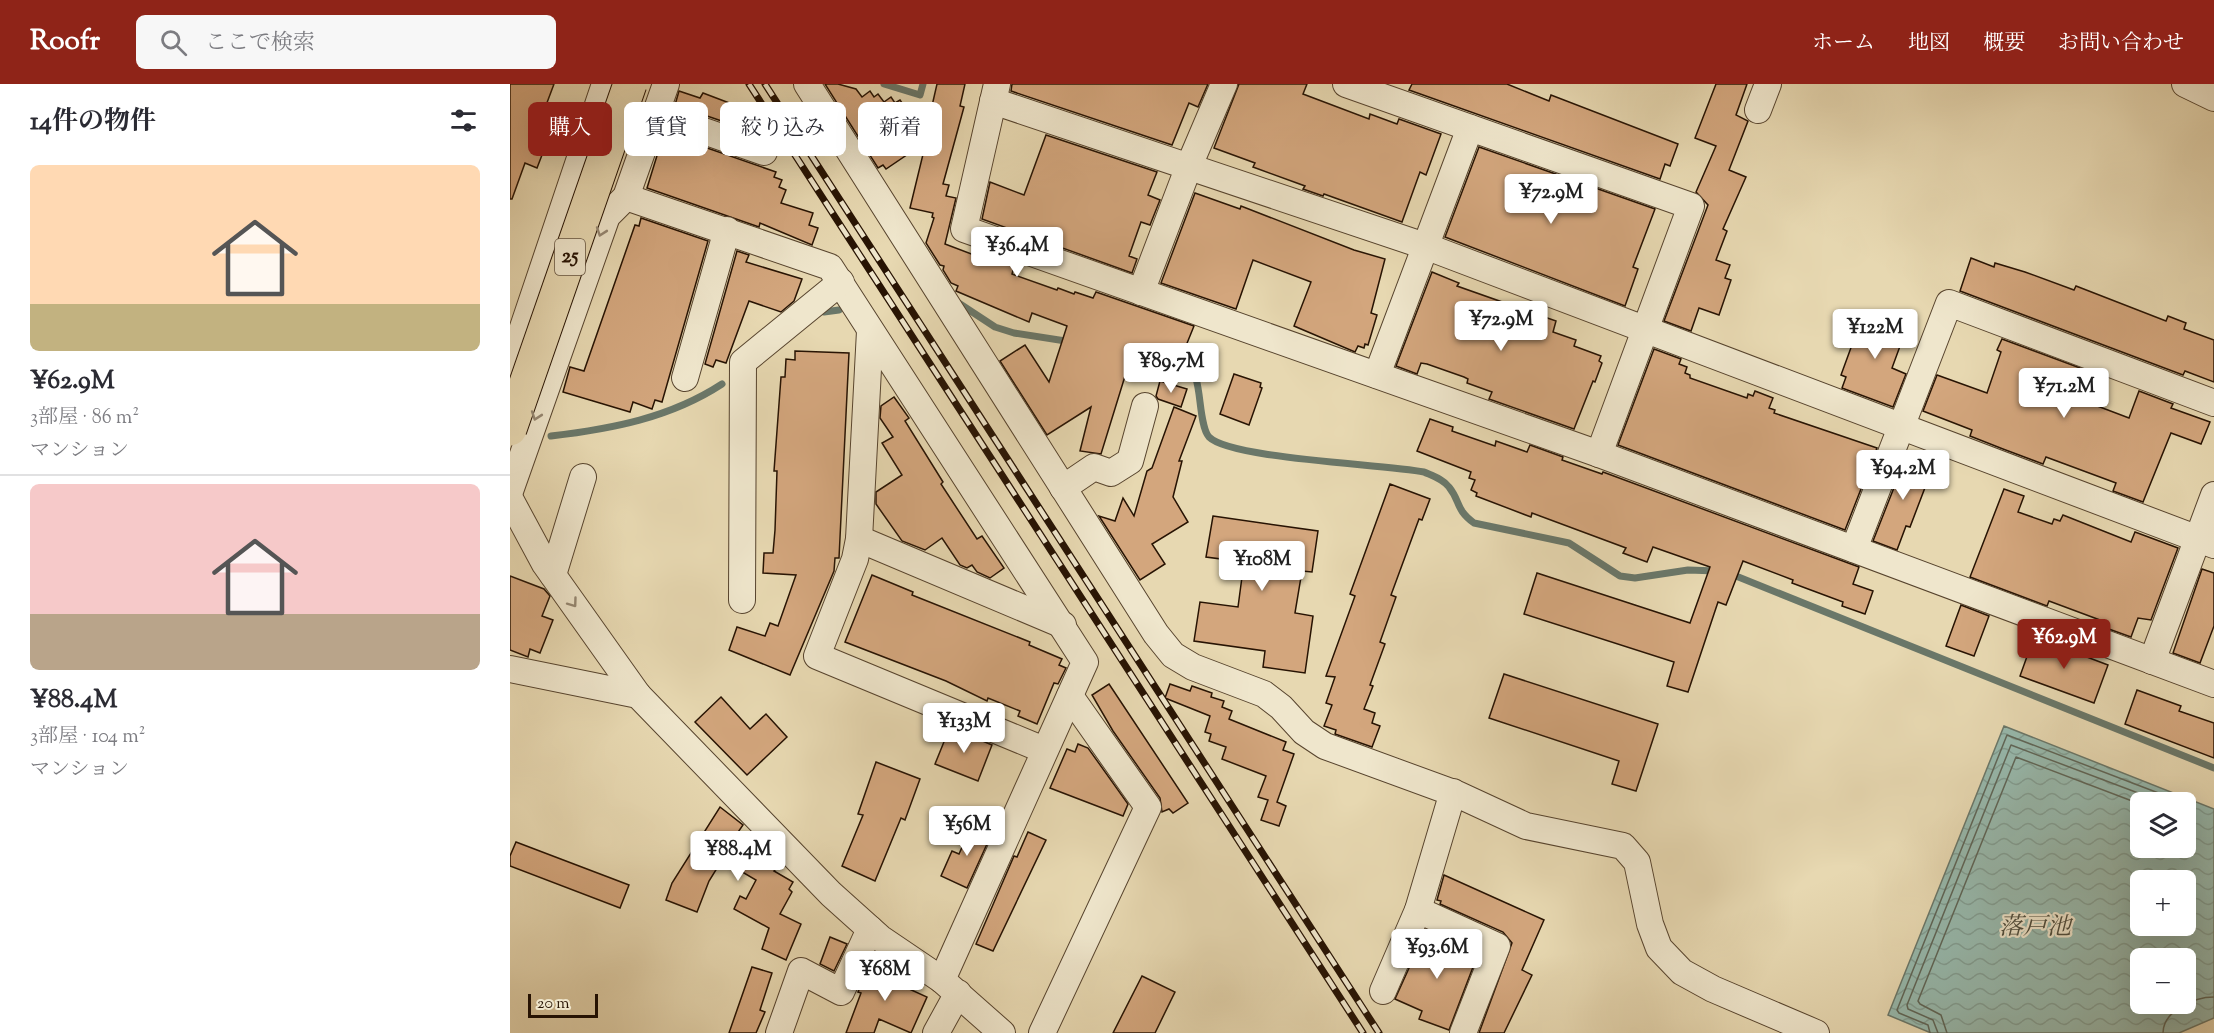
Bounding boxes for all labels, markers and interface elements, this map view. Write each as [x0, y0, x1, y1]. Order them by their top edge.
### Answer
search box [136, 15, 556, 69]
text: Roofr [30, 22, 100, 62]
icon: search [157, 26, 190, 59]
text: ここで検索 [205, 28, 315, 60]
text: ホーム [1812, 29, 1875, 59]
text: 地図 [1908, 29, 1950, 59]
text: 概要 [1983, 29, 2025, 59]
text: お問い合わせ [2058, 29, 2184, 59]
chip: 購入 [528, 102, 612, 156]
chip: 賃貸 [624, 102, 708, 156]
chip: 絞り込み [720, 102, 846, 156]
chip: 新着 [858, 102, 942, 156]
text: 14件の物件 [30, 104, 156, 141]
icon: filters [447, 104, 480, 137]
pin: ¥72.9M [1502, 174, 1600, 225]
text: ¥72.9M [1519, 179, 1583, 208]
icon: home [201, 204, 309, 312]
one-way arrow [596, 226, 609, 237]
pin: ¥36.4M [968, 227, 1066, 278]
text: ¥36.4M [985, 232, 1049, 261]
road number: 25 [555, 239, 585, 275]
pin: ¥72.9M [1452, 301, 1550, 352]
text: ¥72.9M [1469, 306, 1533, 335]
pin: ¥122M [1833, 309, 1917, 360]
text: ¥122M [1847, 314, 1903, 343]
pin: ¥89.7M [1122, 343, 1220, 394]
text: ¥89.7M [1138, 348, 1204, 377]
text: ¥62.9M [30, 363, 115, 400]
pin: ¥71.2M [2015, 368, 2113, 419]
text: ¥71.2M [2033, 373, 2095, 402]
text: 3部屋 · 86 m² [30, 404, 139, 433]
one-way arrow [531, 410, 544, 421]
text: マンション [30, 437, 129, 466]
pin: ¥94.2M [1854, 450, 1952, 501]
text: ¥94.2M [1870, 455, 1936, 484]
icon: home [201, 523, 309, 631]
pin: ¥108M [1220, 541, 1304, 592]
text: ¥108M [1233, 546, 1291, 575]
one-way arrow [566, 596, 577, 607]
pin: ¥62.9M [2015, 619, 2113, 670]
text: ¥62.9M [2031, 624, 2097, 653]
text: ¥88.4M [30, 682, 117, 719]
pin: ¥133M [922, 703, 1006, 754]
text: ¥133M [937, 708, 991, 737]
text: 3部屋 · 104 m² [30, 723, 145, 752]
text: マンション [30, 756, 129, 785]
map controls [2130, 792, 2196, 1014]
button: layers [2130, 792, 2196, 858]
pin: ¥56M [931, 806, 1003, 857]
text: ¥56M [943, 811, 991, 840]
pin: ¥88.4M [689, 831, 787, 882]
text: ¥88.4M [704, 836, 772, 865]
button: + [2130, 870, 2196, 936]
water label: 落戸池 [1999, 911, 2074, 945]
pin: ¥93.6M [1388, 929, 1486, 980]
text: ¥93.6M [1405, 934, 1469, 963]
button: − [2130, 948, 2196, 1014]
pin: ¥68M [849, 951, 921, 1002]
text: ¥68M [859, 956, 911, 985]
scale bar [528, 991, 598, 1018]
text: 20 m [537, 993, 570, 1016]

